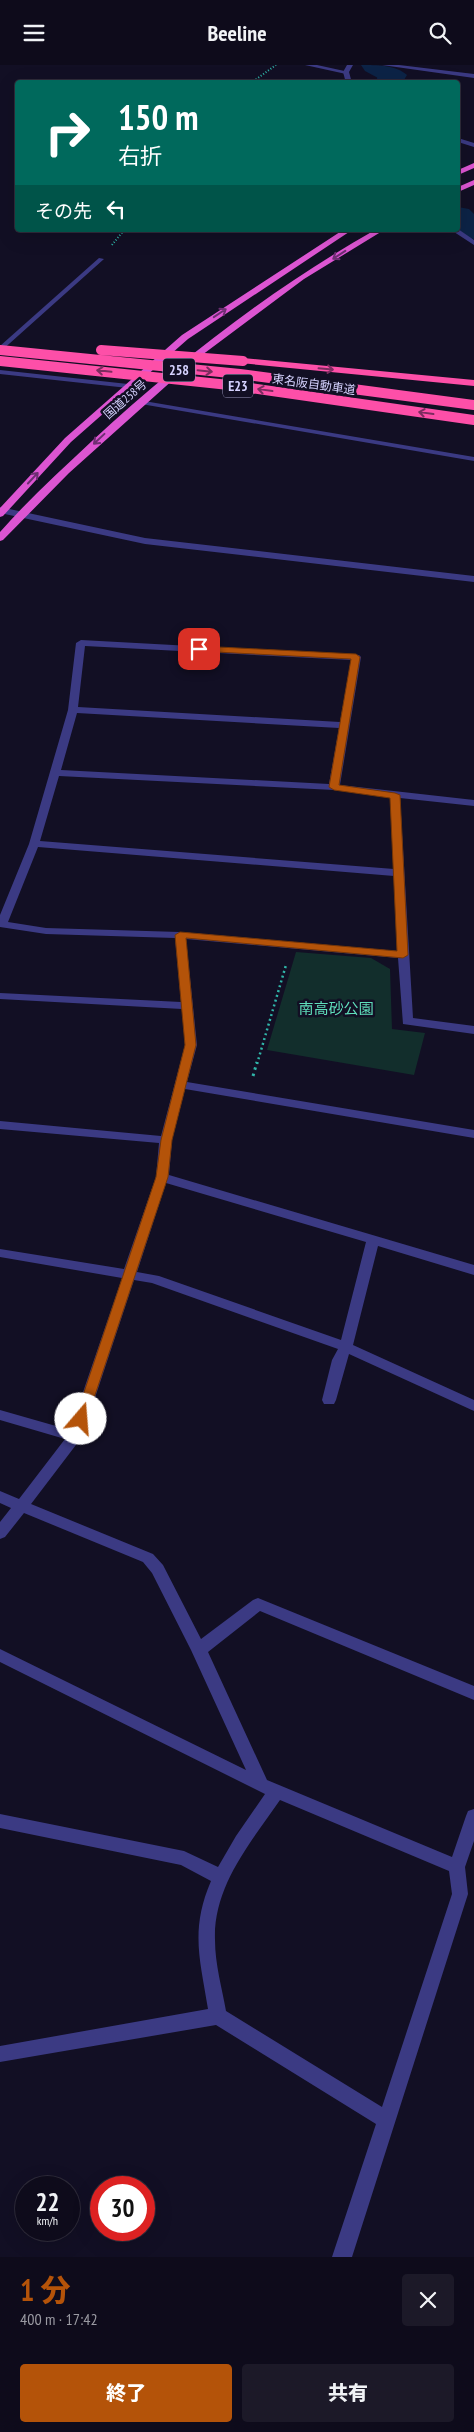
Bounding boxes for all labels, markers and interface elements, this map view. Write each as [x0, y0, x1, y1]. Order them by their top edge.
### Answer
icon: menu [20, 19, 48, 47]
text: Beeline [207, 19, 267, 47]
icon: search [426, 19, 454, 47]
text: 150 m [118, 94, 199, 140]
icon: right [35, 100, 100, 165]
text: 右折 [118, 142, 162, 170]
icon: left [102, 195, 130, 223]
text: その先 [35, 199, 92, 223]
one-way arrow [332, 251, 346, 261]
one-way arrow [213, 308, 227, 318]
road number: 258 [163, 359, 195, 381]
one-way arrow [318, 364, 334, 374]
one-way arrow [96, 366, 112, 376]
one-way arrow [197, 366, 213, 375]
street label: 東名阪自動車道 [271, 371, 357, 397]
road number: E23 [223, 375, 253, 397]
street label: 国道258号 [100, 376, 150, 422]
one-way arrow [257, 385, 273, 395]
one-way arrow [418, 408, 434, 418]
one-way arrow [93, 433, 106, 445]
one-way arrow [27, 471, 39, 484]
pin [178, 628, 220, 670]
icon: arrive [185, 635, 213, 663]
park label: 南高砂公園 [298, 999, 374, 1018]
position arrow [54, 1392, 106, 1444]
speed limit sign: 30 [90, 2176, 155, 2241]
text: 22 [36, 2186, 59, 2218]
text: km/h [37, 2213, 58, 2228]
text: 1 分 [20, 2270, 71, 2309]
button: close [402, 2274, 454, 2326]
text: 400 m · 17:42 [20, 2309, 98, 2329]
button: 終了 [20, 2364, 232, 2422]
button: 共有 [242, 2364, 454, 2422]

